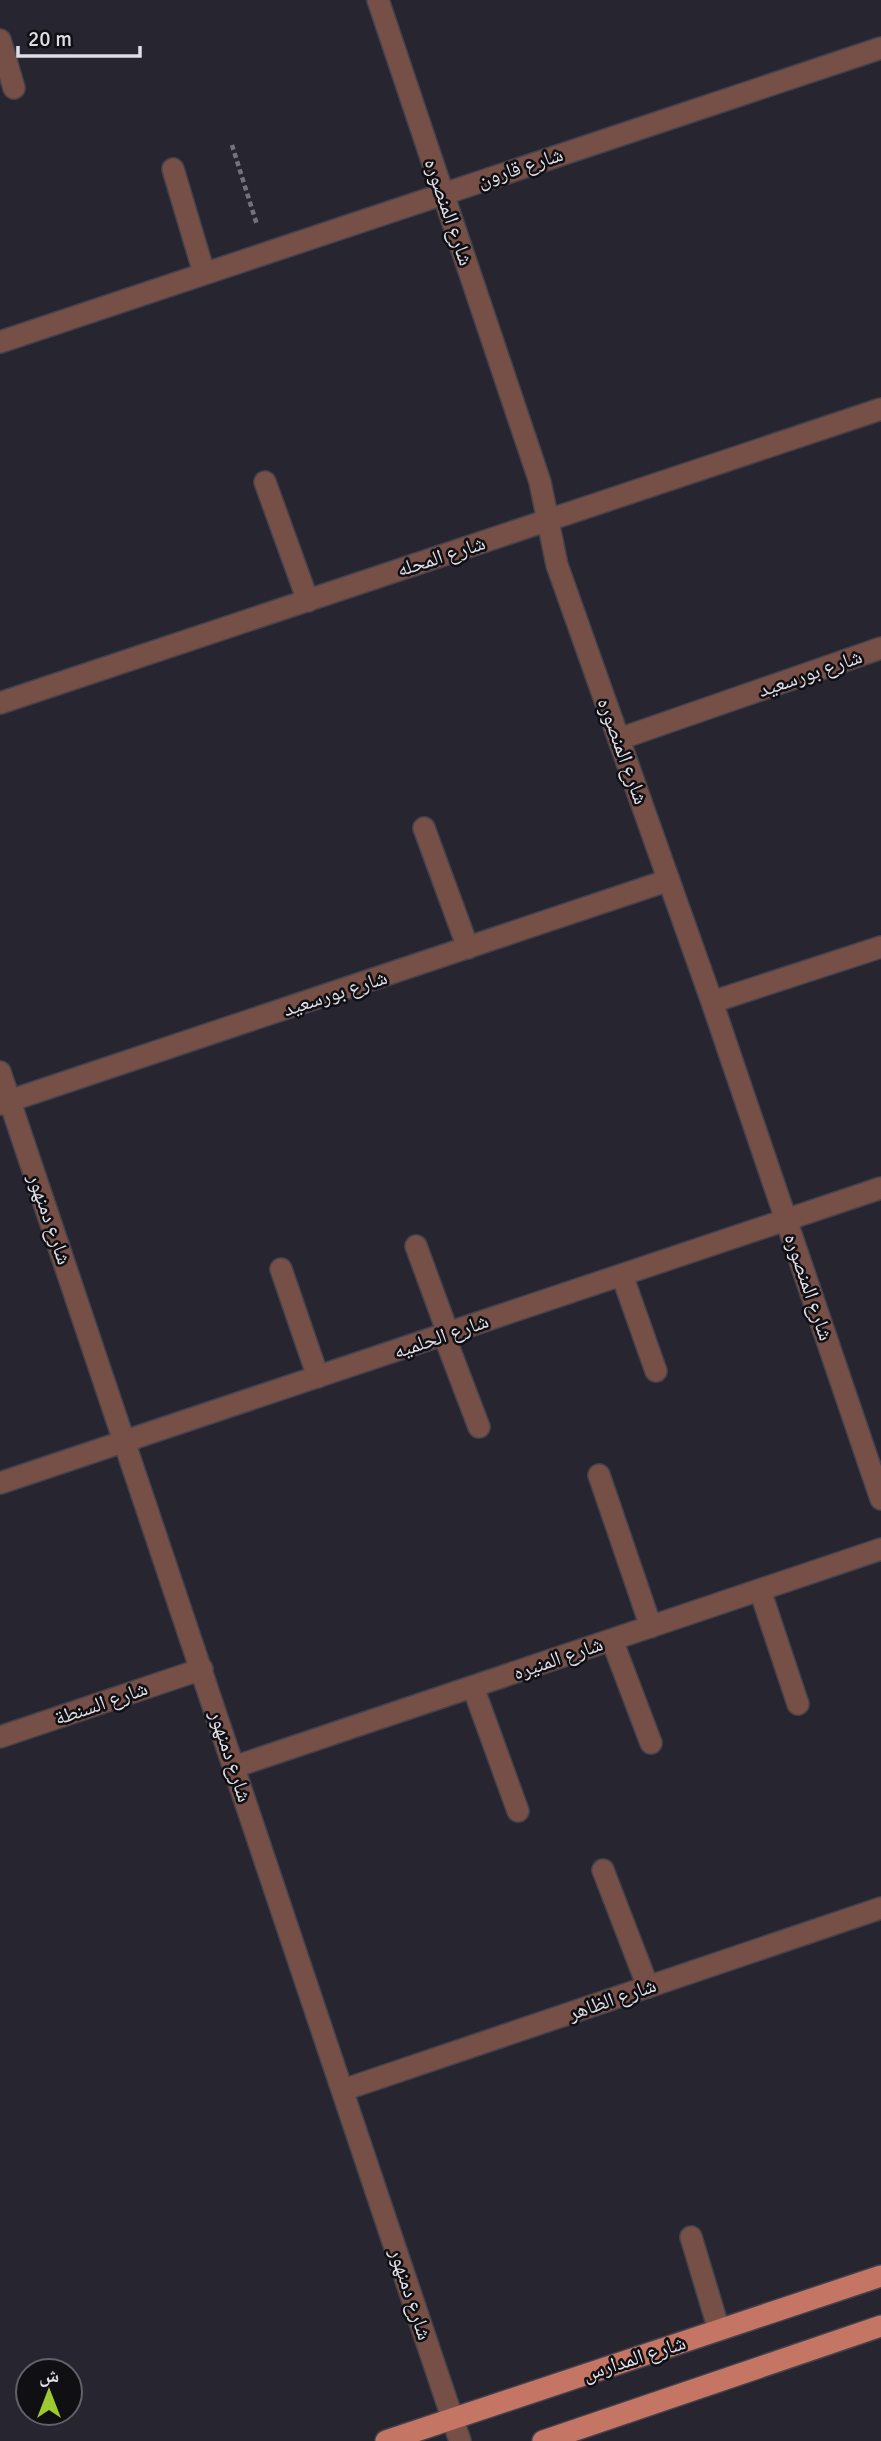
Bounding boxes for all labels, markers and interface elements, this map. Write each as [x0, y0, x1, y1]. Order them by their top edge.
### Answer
scale bar [18, 14, 140, 58]
text: 20 m [28, 26, 72, 52]
street label: شارع قارون [474, 141, 566, 193]
street label: شارع المنصوره [419, 155, 479, 269]
street label: شارع المحله [394, 530, 488, 582]
street label: شارع بورسعيد [755, 643, 865, 703]
street label: شارع المنصوره [592, 694, 654, 808]
street label: شارع بورسعيد [279, 964, 391, 1022]
street label: شارع دمنهور [22, 1169, 78, 1268]
street label: شارع المنصوره [779, 1230, 839, 1344]
street label: شارع الحلميه [390, 1308, 492, 1364]
street label: شارع المنيره [510, 1631, 606, 1685]
street label: شارع السنطة [51, 1675, 151, 1731]
street label: شارع دمنهور [204, 1706, 258, 1805]
street label: شارع الظاهر [563, 1972, 660, 2027]
street label: شارع دمنهور [384, 2244, 438, 2343]
street label: شارع المدارس [579, 2329, 689, 2387]
north arrow [14, 2357, 84, 2427]
text: ش [39, 2364, 59, 2388]

